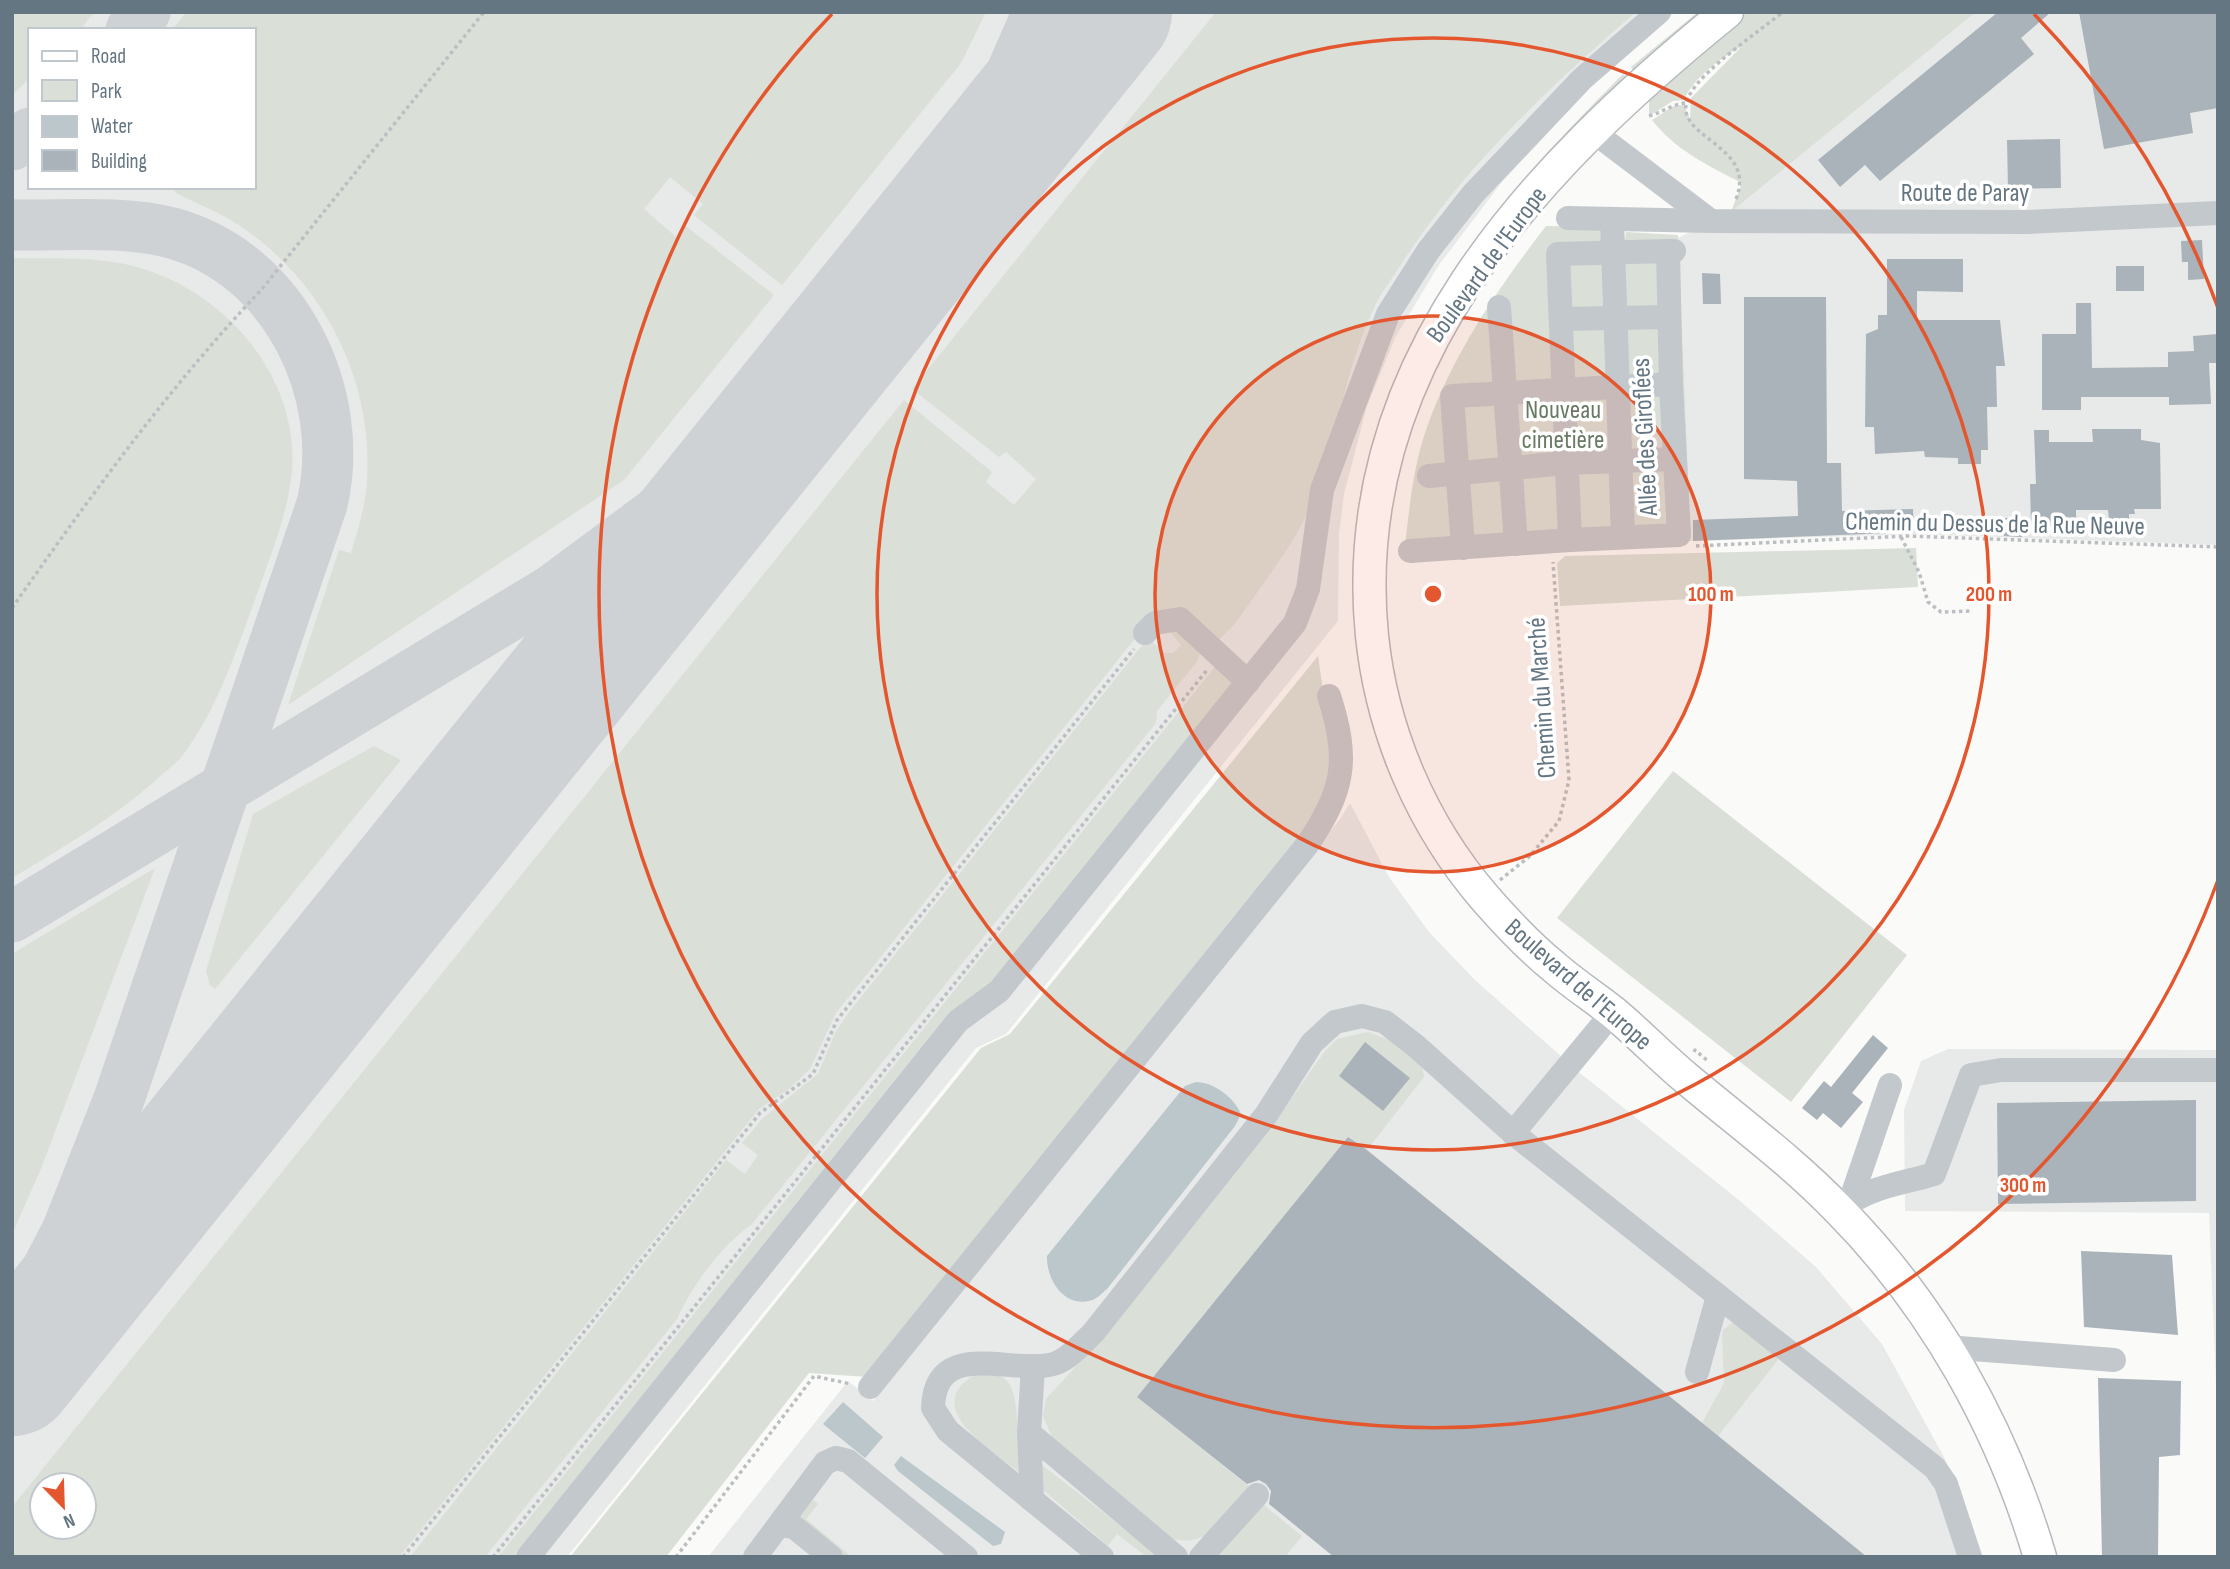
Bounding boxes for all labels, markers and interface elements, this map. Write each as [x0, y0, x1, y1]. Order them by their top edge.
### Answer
legend [28, 28, 256, 189]
text: Road [91, 44, 126, 69]
text: Park [91, 79, 122, 104]
text: Water [91, 114, 133, 139]
text: Building [91, 149, 147, 174]
street label: Route de Paray [1901, 178, 2029, 209]
street label: Boulevard de l'Europe [1420, 181, 1554, 349]
street label: Allée des Giroflées [1626, 357, 1665, 518]
park label: Nouveau cimetière [1521, 395, 1605, 456]
street label: Chemin du Dessus de la Rue Neuve [1845, 506, 2145, 543]
centre of rings [1421, 582, 1445, 606]
text: 100 m [1688, 582, 1734, 607]
text: 200 m [1966, 582, 2012, 607]
street label: Chemin du Marché [1521, 616, 1564, 779]
street label: Boulevard de l'Europe [1498, 913, 1658, 1058]
text: 300 m [2000, 1173, 2046, 1198]
north arrow [28, 1471, 98, 1541]
text: N [60, 1508, 78, 1533]

